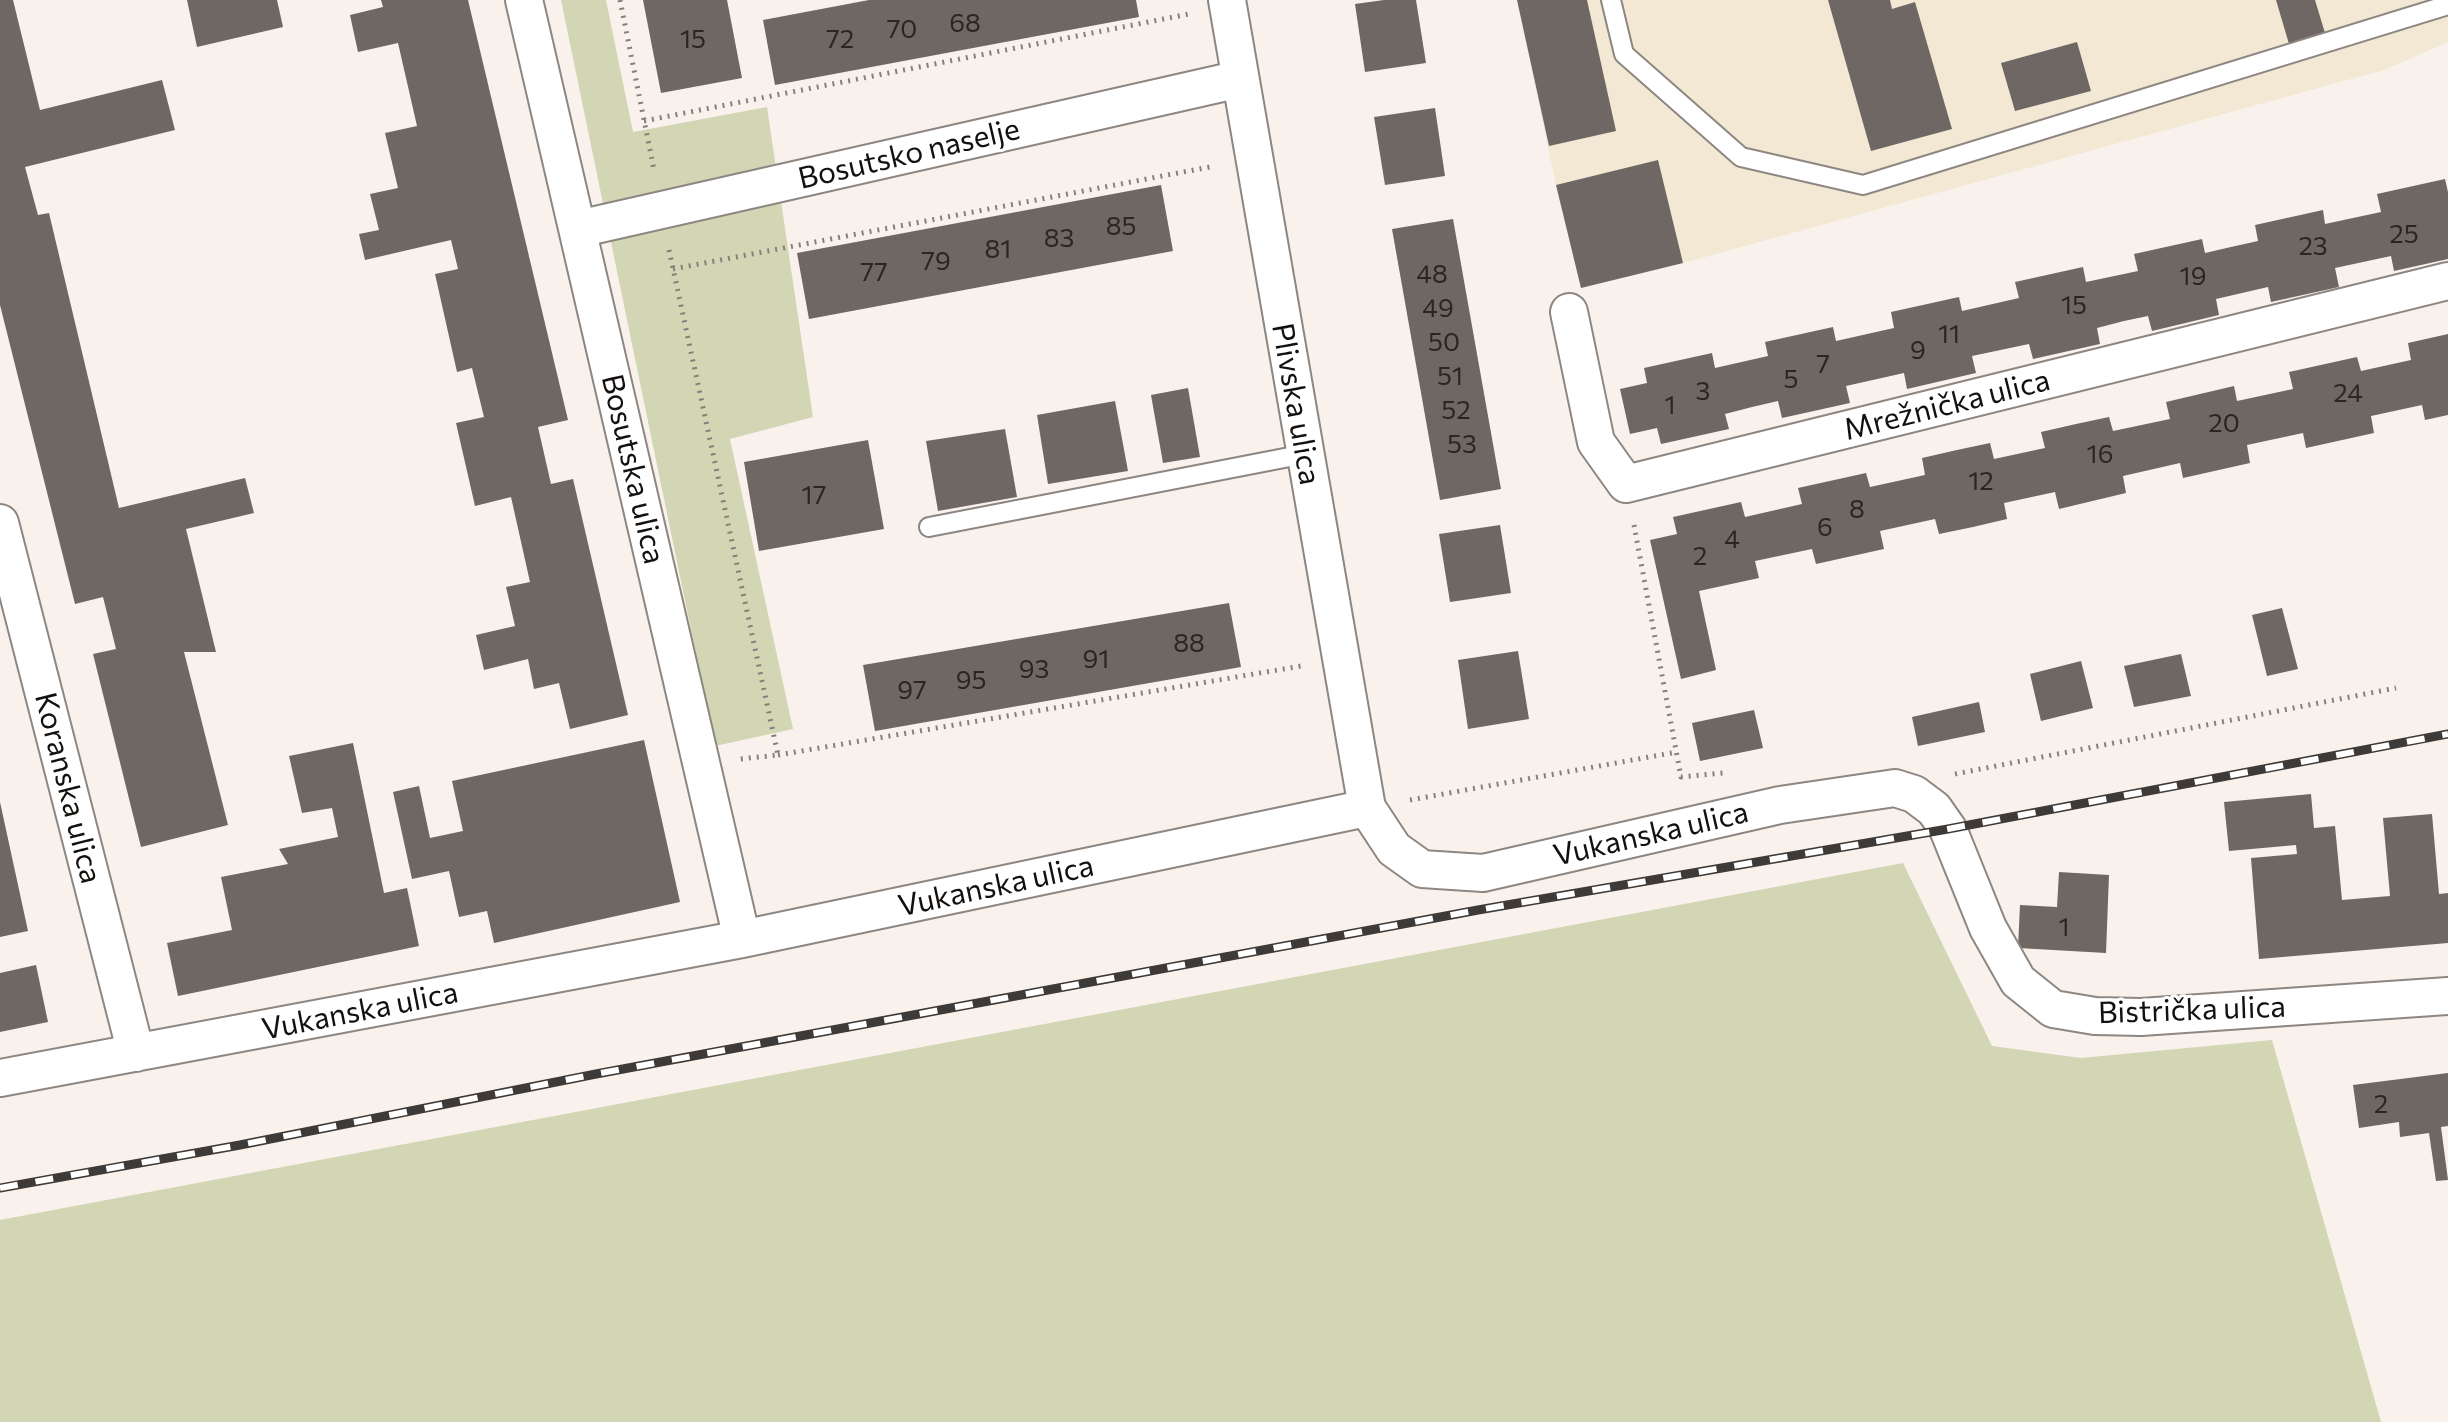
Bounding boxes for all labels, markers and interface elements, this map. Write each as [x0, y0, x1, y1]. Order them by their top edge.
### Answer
house number: 68 [949, 7, 981, 39]
house number: 70 [887, 13, 917, 45]
house number: 15 [680, 23, 706, 55]
house number: 72 [826, 23, 854, 55]
street label: Bosutsko naselje [795, 111, 1023, 197]
house number: 85 [1106, 210, 1136, 242]
house number: 25 [2389, 218, 2419, 250]
house number: 83 [1044, 222, 1074, 254]
house number: 23 [2298, 230, 2328, 262]
house number: 81 [985, 233, 1011, 265]
house number: 79 [921, 245, 951, 277]
house number: 77 [860, 256, 888, 288]
house number: 48 [1416, 258, 1448, 290]
house number: 19 [2180, 260, 2206, 292]
house number: 15 [2061, 289, 2087, 321]
house number: 49 [1422, 292, 1454, 324]
house number: 11 [1938, 318, 1960, 350]
street label: Plivska ulica [1264, 320, 1328, 488]
house number: 50 [1428, 326, 1460, 358]
house number: 9 [1910, 334, 1926, 366]
house number: 7 [1816, 348, 1830, 380]
house number: 51 [1437, 360, 1463, 392]
street label: Mrežnička ulica [1840, 362, 2054, 448]
house number: 5 [1784, 363, 1798, 395]
street label: Bosutska ulica [594, 371, 672, 567]
house number: 3 [1696, 375, 1710, 407]
house number: 24 [2333, 377, 2363, 409]
house number: 1 [1664, 389, 1676, 421]
house number: 52 [1441, 394, 1471, 426]
house number: 20 [2208, 407, 2240, 439]
house number: 53 [1447, 428, 1477, 460]
house number: 16 [2087, 438, 2113, 470]
house number: 12 [1968, 465, 1994, 497]
house number: 17 [802, 479, 826, 511]
house number: 8 [1849, 493, 1865, 525]
house number: 6 [1817, 511, 1833, 543]
house number: 4 [1724, 523, 1740, 555]
house number: 2 [1693, 540, 1707, 572]
house number: 88 [1173, 627, 1205, 659]
house number: 91 [1083, 643, 1109, 675]
house number: 93 [1019, 653, 1049, 685]
house number: 95 [956, 664, 986, 696]
house number: 97 [897, 674, 927, 706]
street label: Koranska ulica [27, 689, 109, 887]
street label: Vukanska ulica [1550, 794, 1752, 874]
street label: Vukanska ulica [895, 848, 1097, 924]
house number: 1 [2058, 911, 2070, 943]
street label: Vukanska ulica [259, 974, 461, 1048]
street label: Bistrička ulica [2098, 989, 2286, 1031]
house number: 2 [2374, 1088, 2388, 1120]

